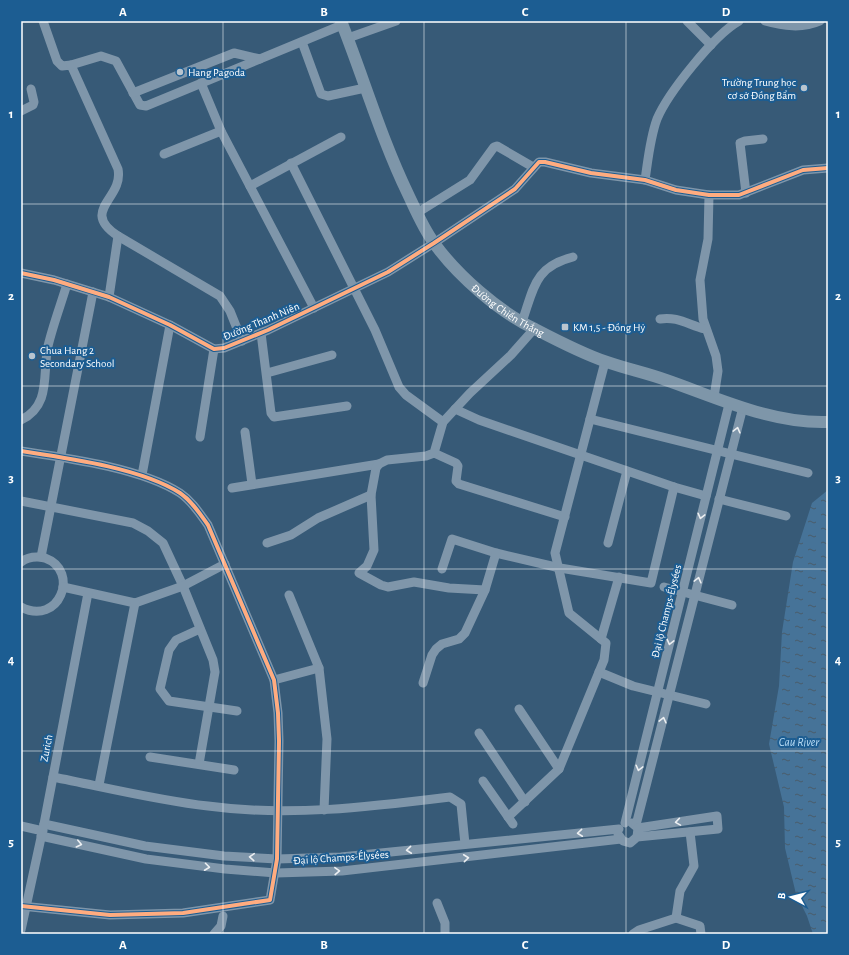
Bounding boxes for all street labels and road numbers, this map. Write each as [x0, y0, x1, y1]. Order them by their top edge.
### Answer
street label: Đường Chiến Thắng [469, 282, 546, 339]
street label: Đường Thanh Niên [221, 300, 301, 342]
street label: Đại lộ Champs-Élysées [649, 563, 683, 659]
street label: Zurich [38, 734, 54, 763]
street label: Đại lộ Champs-Élysées [293, 848, 389, 866]

